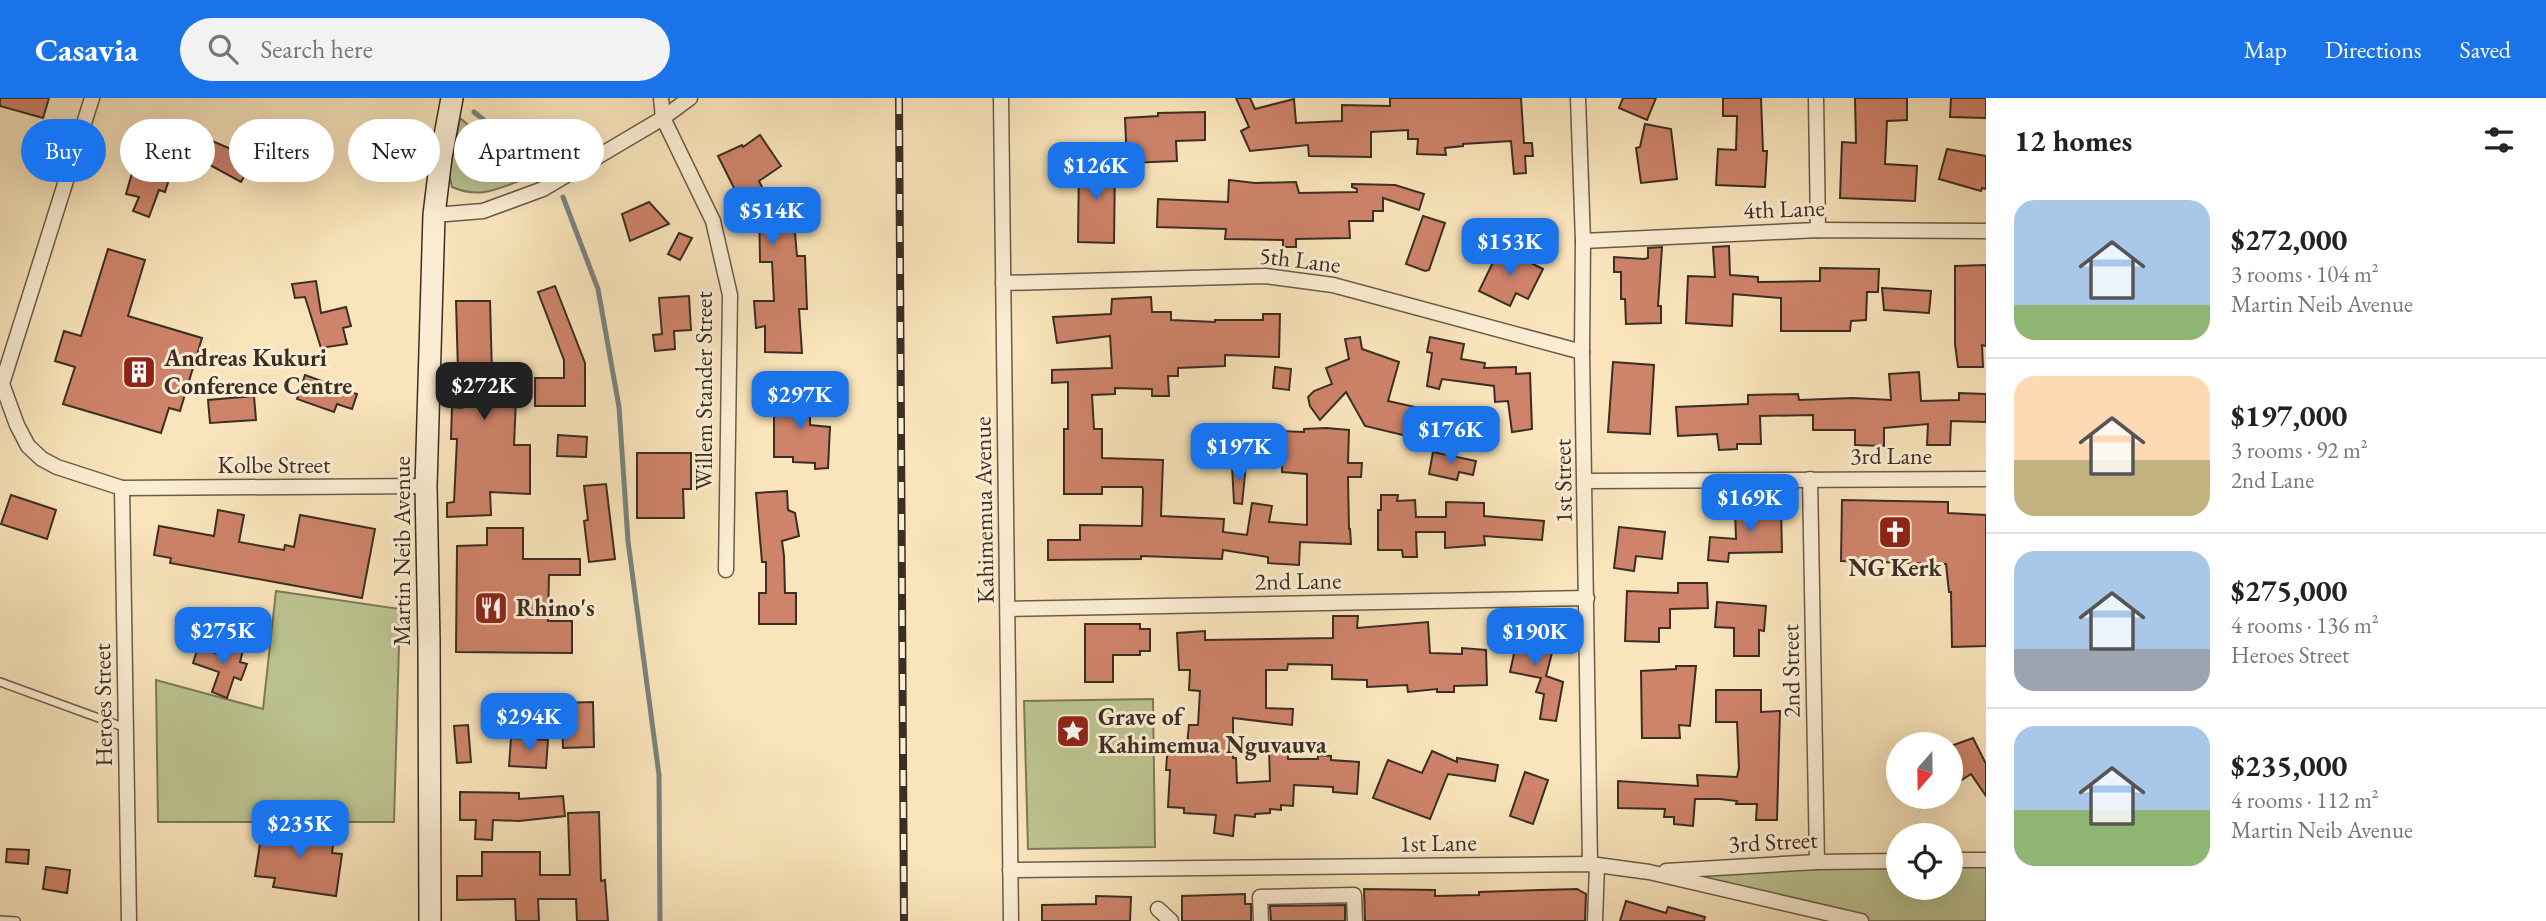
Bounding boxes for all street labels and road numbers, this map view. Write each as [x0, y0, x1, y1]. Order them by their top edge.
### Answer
street label: 4th Lane [1743, 192, 1825, 225]
street label: 5th Lane [1258, 239, 1343, 280]
street label: Willem Stander Street [688, 291, 719, 491]
street label: Kahimemua Avenue [966, 416, 1001, 604]
street label: 1st Street [1546, 438, 1579, 523]
street label: 3rd Lane [1850, 440, 1932, 471]
street label: Kolbe Street [218, 449, 331, 480]
street label: Martin Neib Avenue [386, 456, 417, 646]
street label: 2nd Lane [1254, 564, 1342, 597]
street label: 2nd Street [1774, 623, 1807, 718]
street label: Heroes Street [86, 643, 119, 767]
street label: 3rd Street [1728, 824, 1819, 859]
street label: 1st Lane [1399, 826, 1477, 859]

